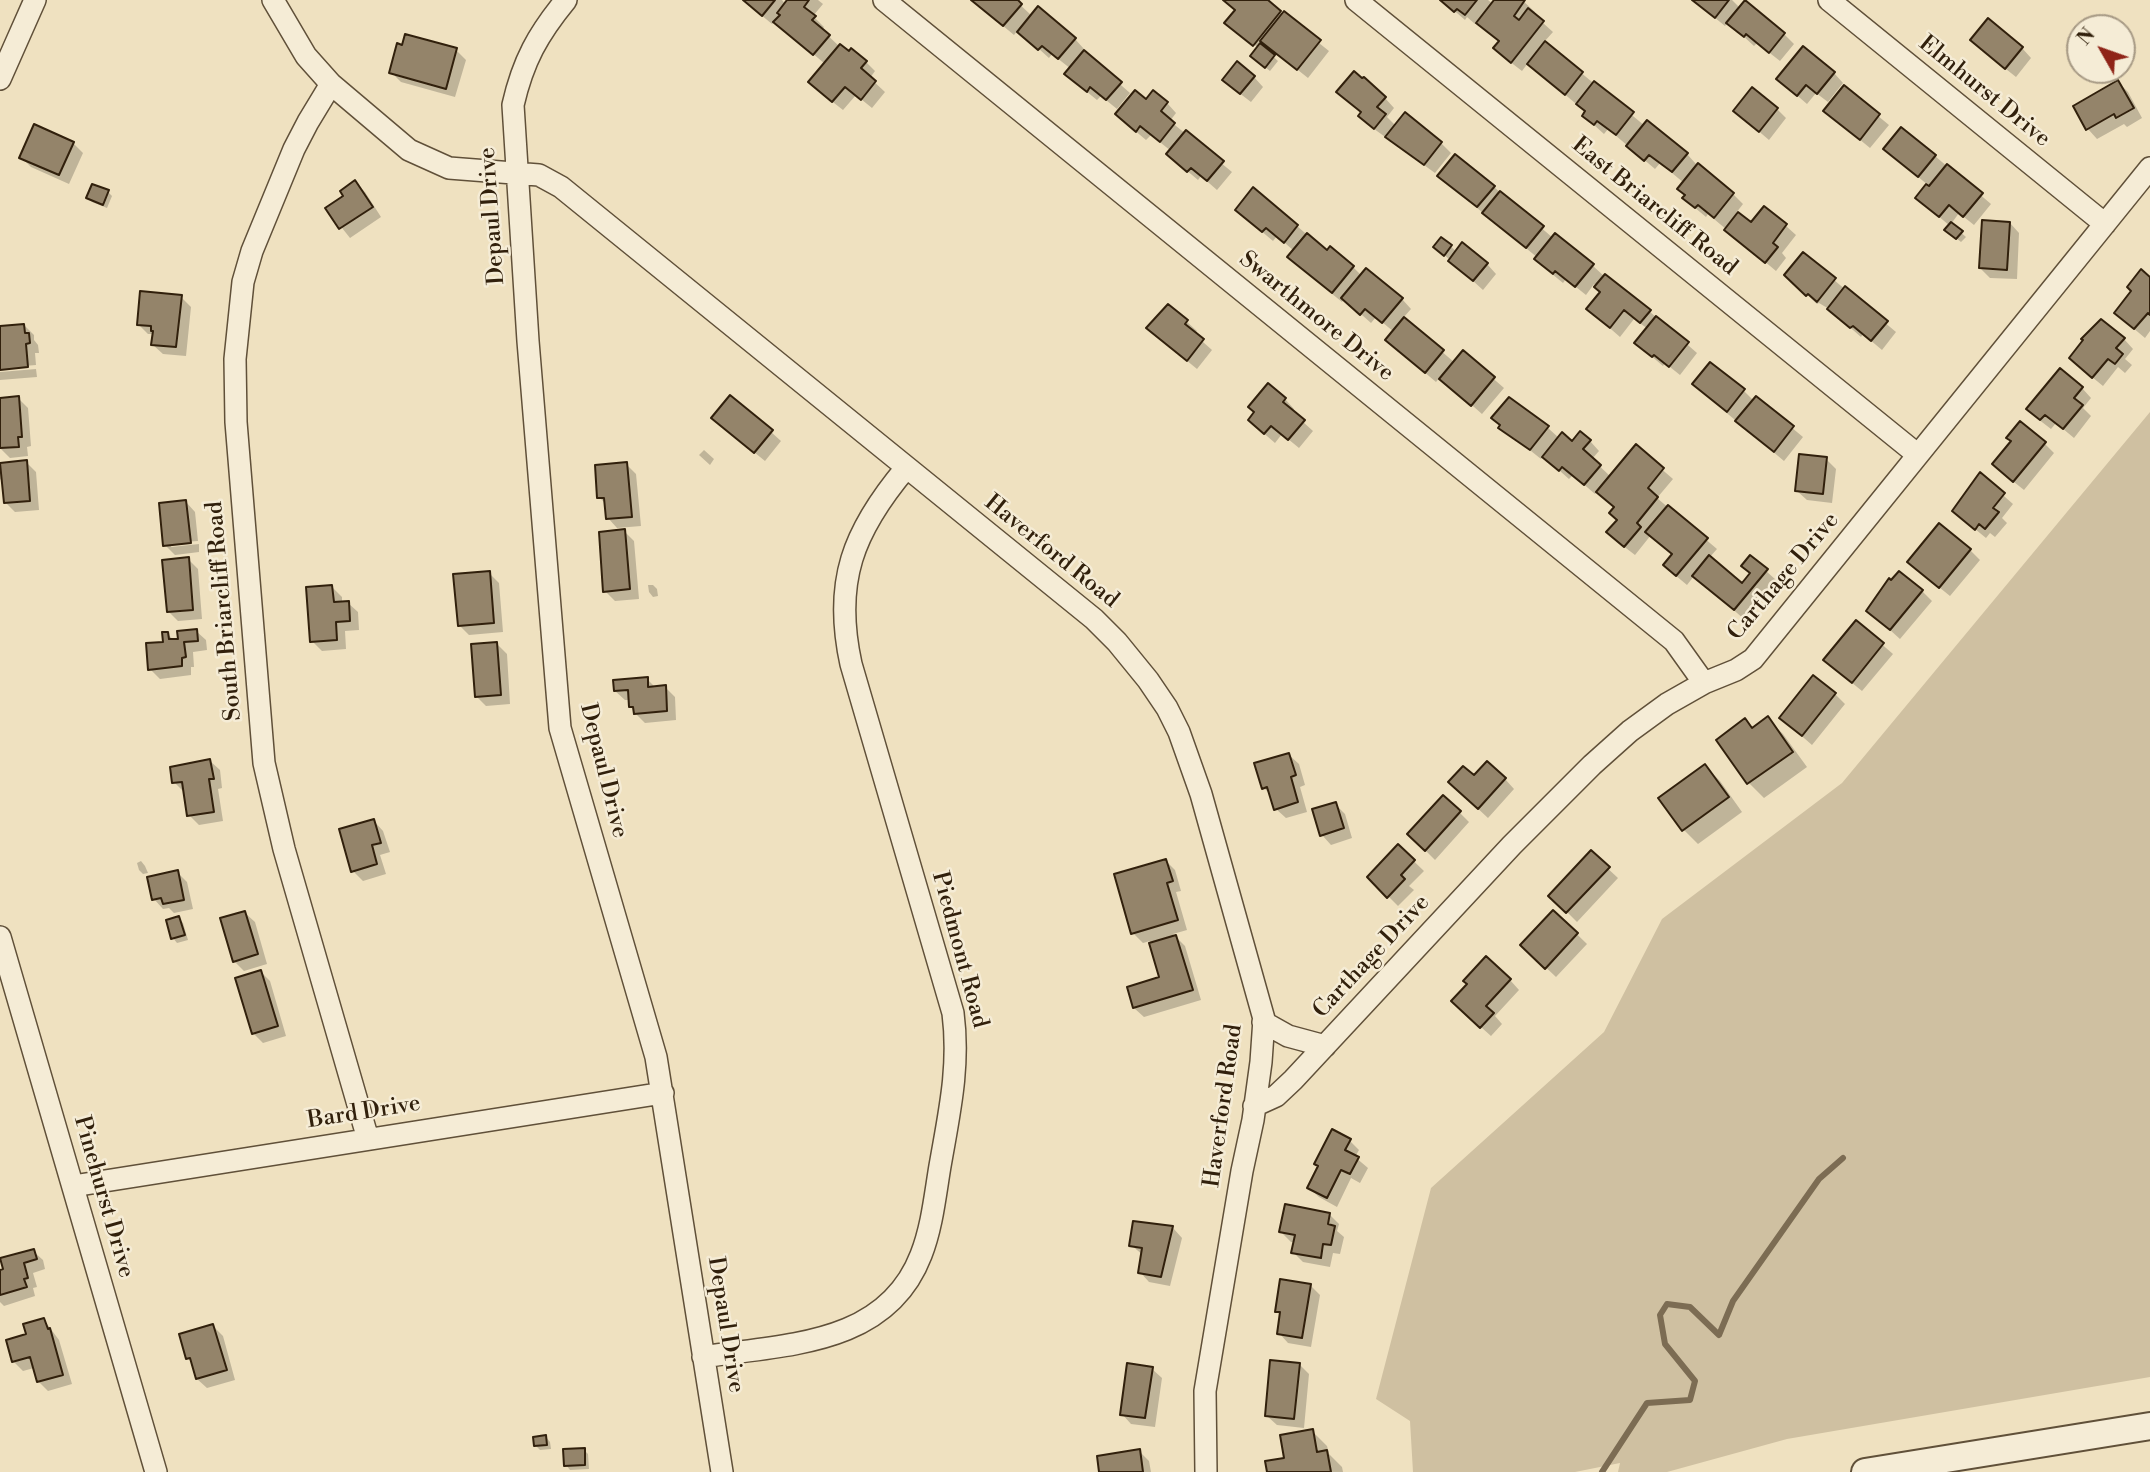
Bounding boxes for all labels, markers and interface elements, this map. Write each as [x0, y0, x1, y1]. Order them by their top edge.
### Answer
north arrow [2066, 14, 2136, 84]
text: N [2072, 23, 2100, 50]
street label: Elmhurst Drive [1913, 31, 2055, 153]
street label: East Briarcliff Road [1566, 132, 1742, 282]
street label: Depaul Drive [474, 146, 512, 286]
street label: Swarthmore Drive [1233, 246, 1399, 388]
street label: Haverford Road [978, 489, 1124, 615]
street label: South Briarcliff Road [202, 500, 248, 722]
street label: Carthage Drive [1723, 507, 1845, 647]
street label: Depaul Drive [573, 701, 633, 841]
street label: Piedmont Road [925, 869, 993, 1031]
street label: Carthage Drive [1308, 890, 1436, 1024]
street label: Haverford Road [1199, 1023, 1249, 1189]
street label: Bard Drive [306, 1090, 422, 1136]
street label: Pinehurst Drive [67, 1113, 139, 1281]
street label: Depaul Drive [701, 1255, 749, 1395]

